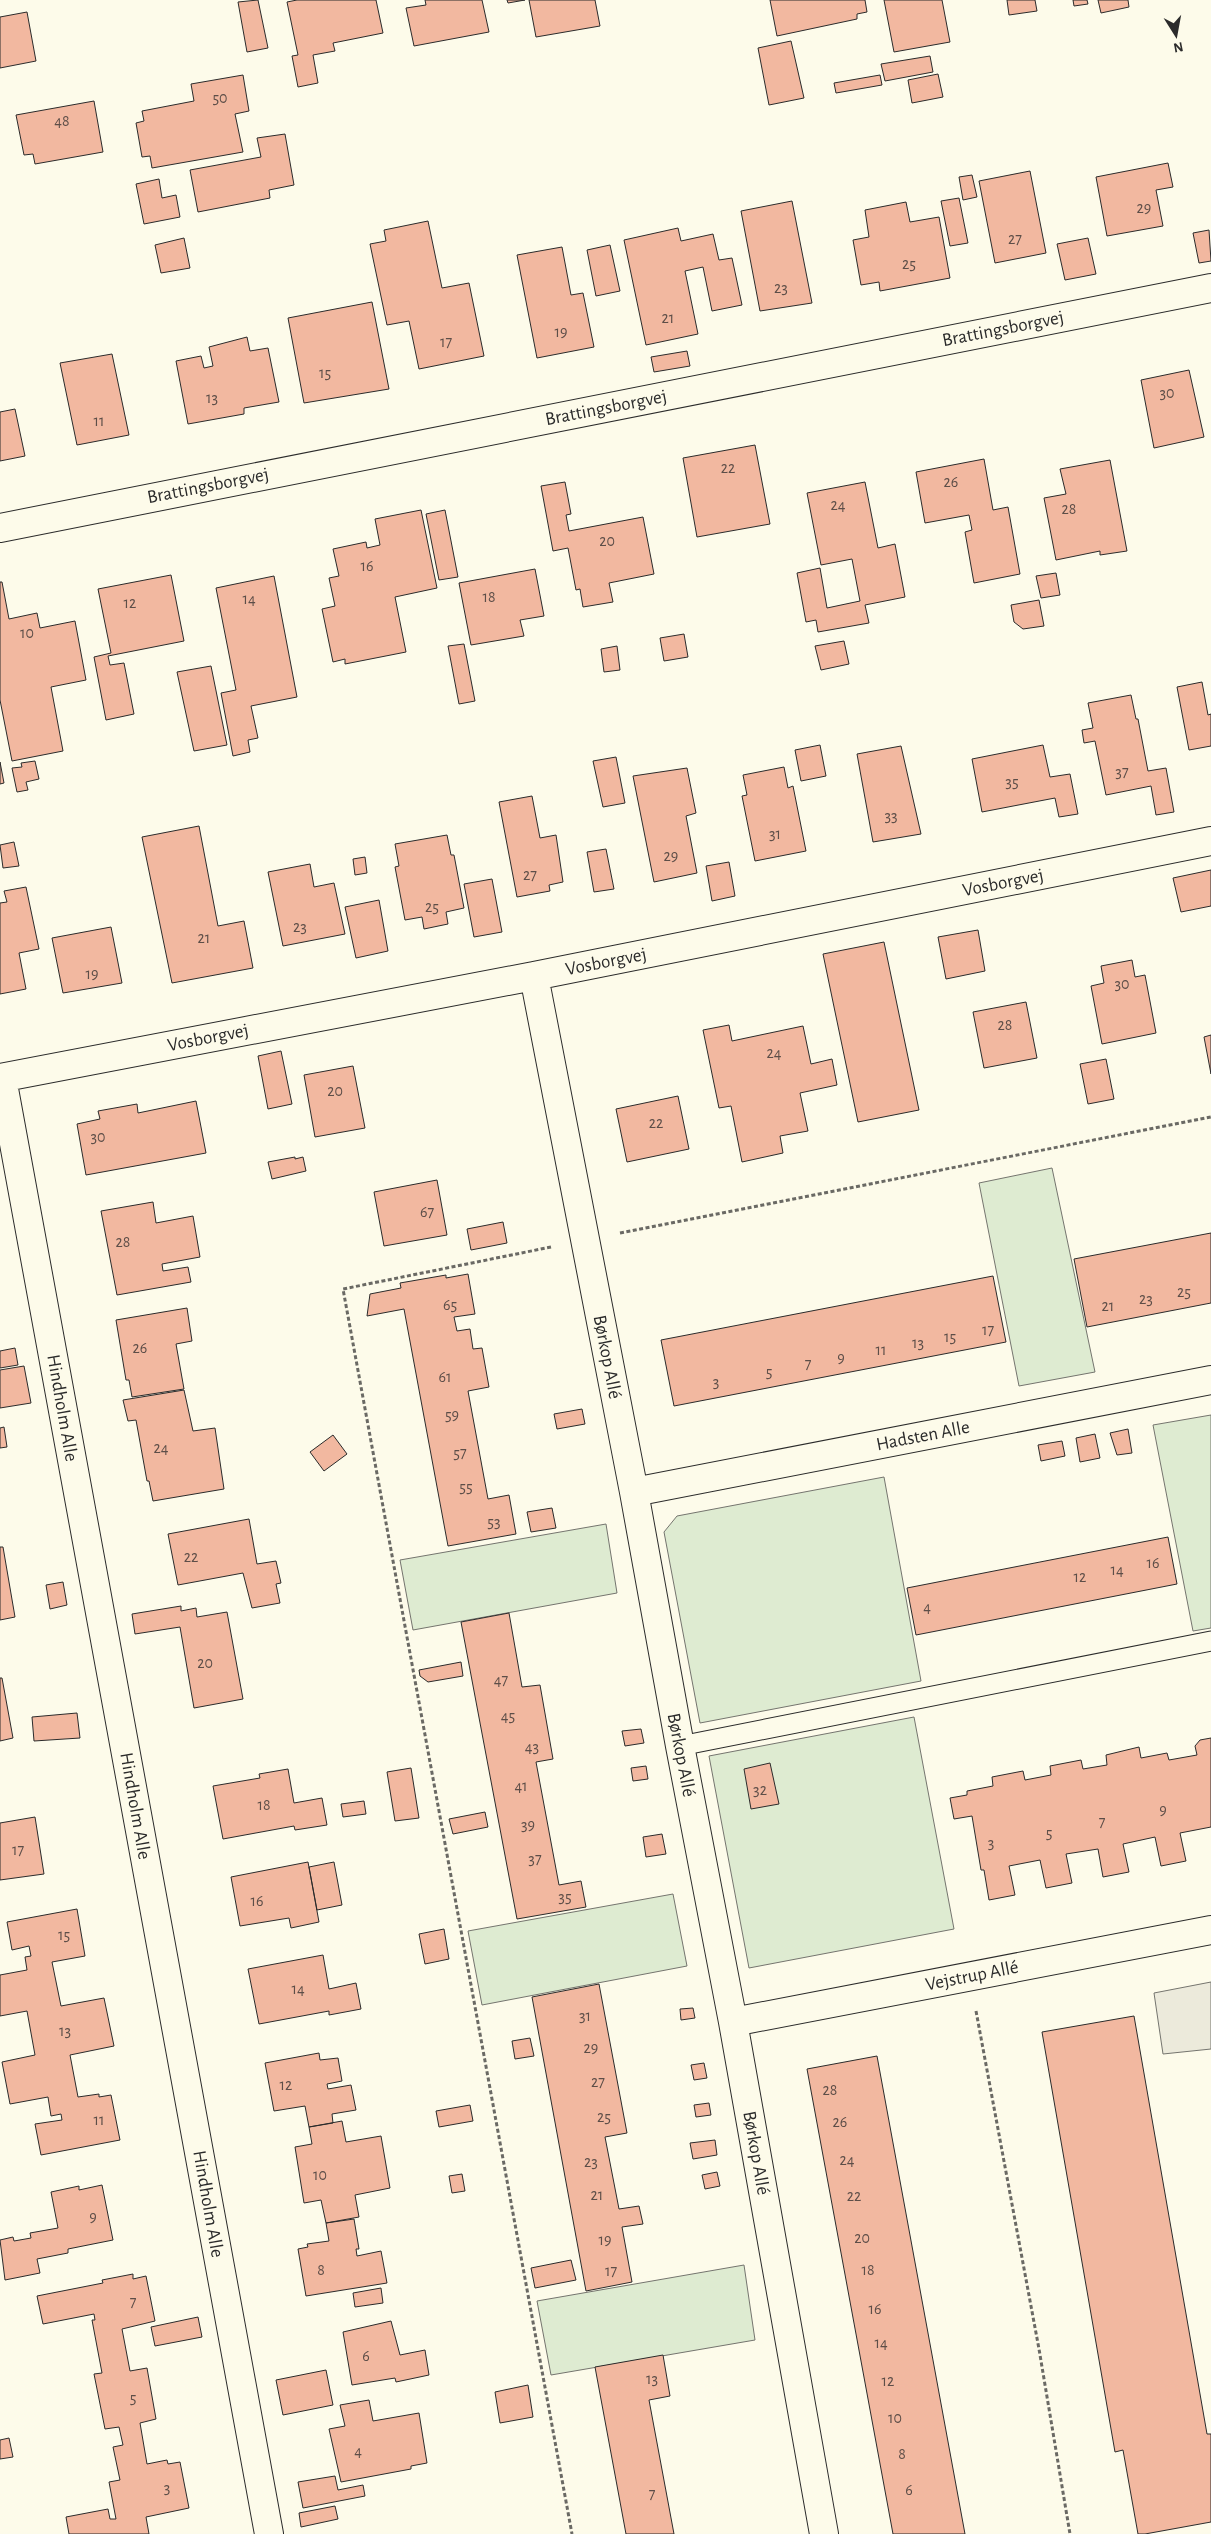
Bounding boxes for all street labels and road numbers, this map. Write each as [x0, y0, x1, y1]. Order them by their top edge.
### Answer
street label: Brattingsborgvej [941, 308, 1065, 350]
street label: Brattingsborgvej [544, 387, 668, 429]
street label: Brattingsborgvej [146, 465, 270, 507]
street label: Vosborgvej [961, 866, 1045, 900]
street label: Vosborgvej [564, 945, 648, 979]
street label: Vosborgvej [166, 1021, 250, 1055]
street label: Børkop Allé [590, 1313, 624, 1401]
street label: Hindholm Alle [43, 1353, 81, 1463]
street label: Hadsten Alle [875, 1418, 971, 1454]
street label: Børkop Allé [664, 1711, 698, 1799]
street label: Hindholm Alle [116, 1751, 154, 1861]
street label: Vejstrup Allé [924, 1958, 1020, 1994]
street label: Børkop Allé [739, 2110, 773, 2196]
street label: Hindholm Alle [189, 2149, 227, 2259]

